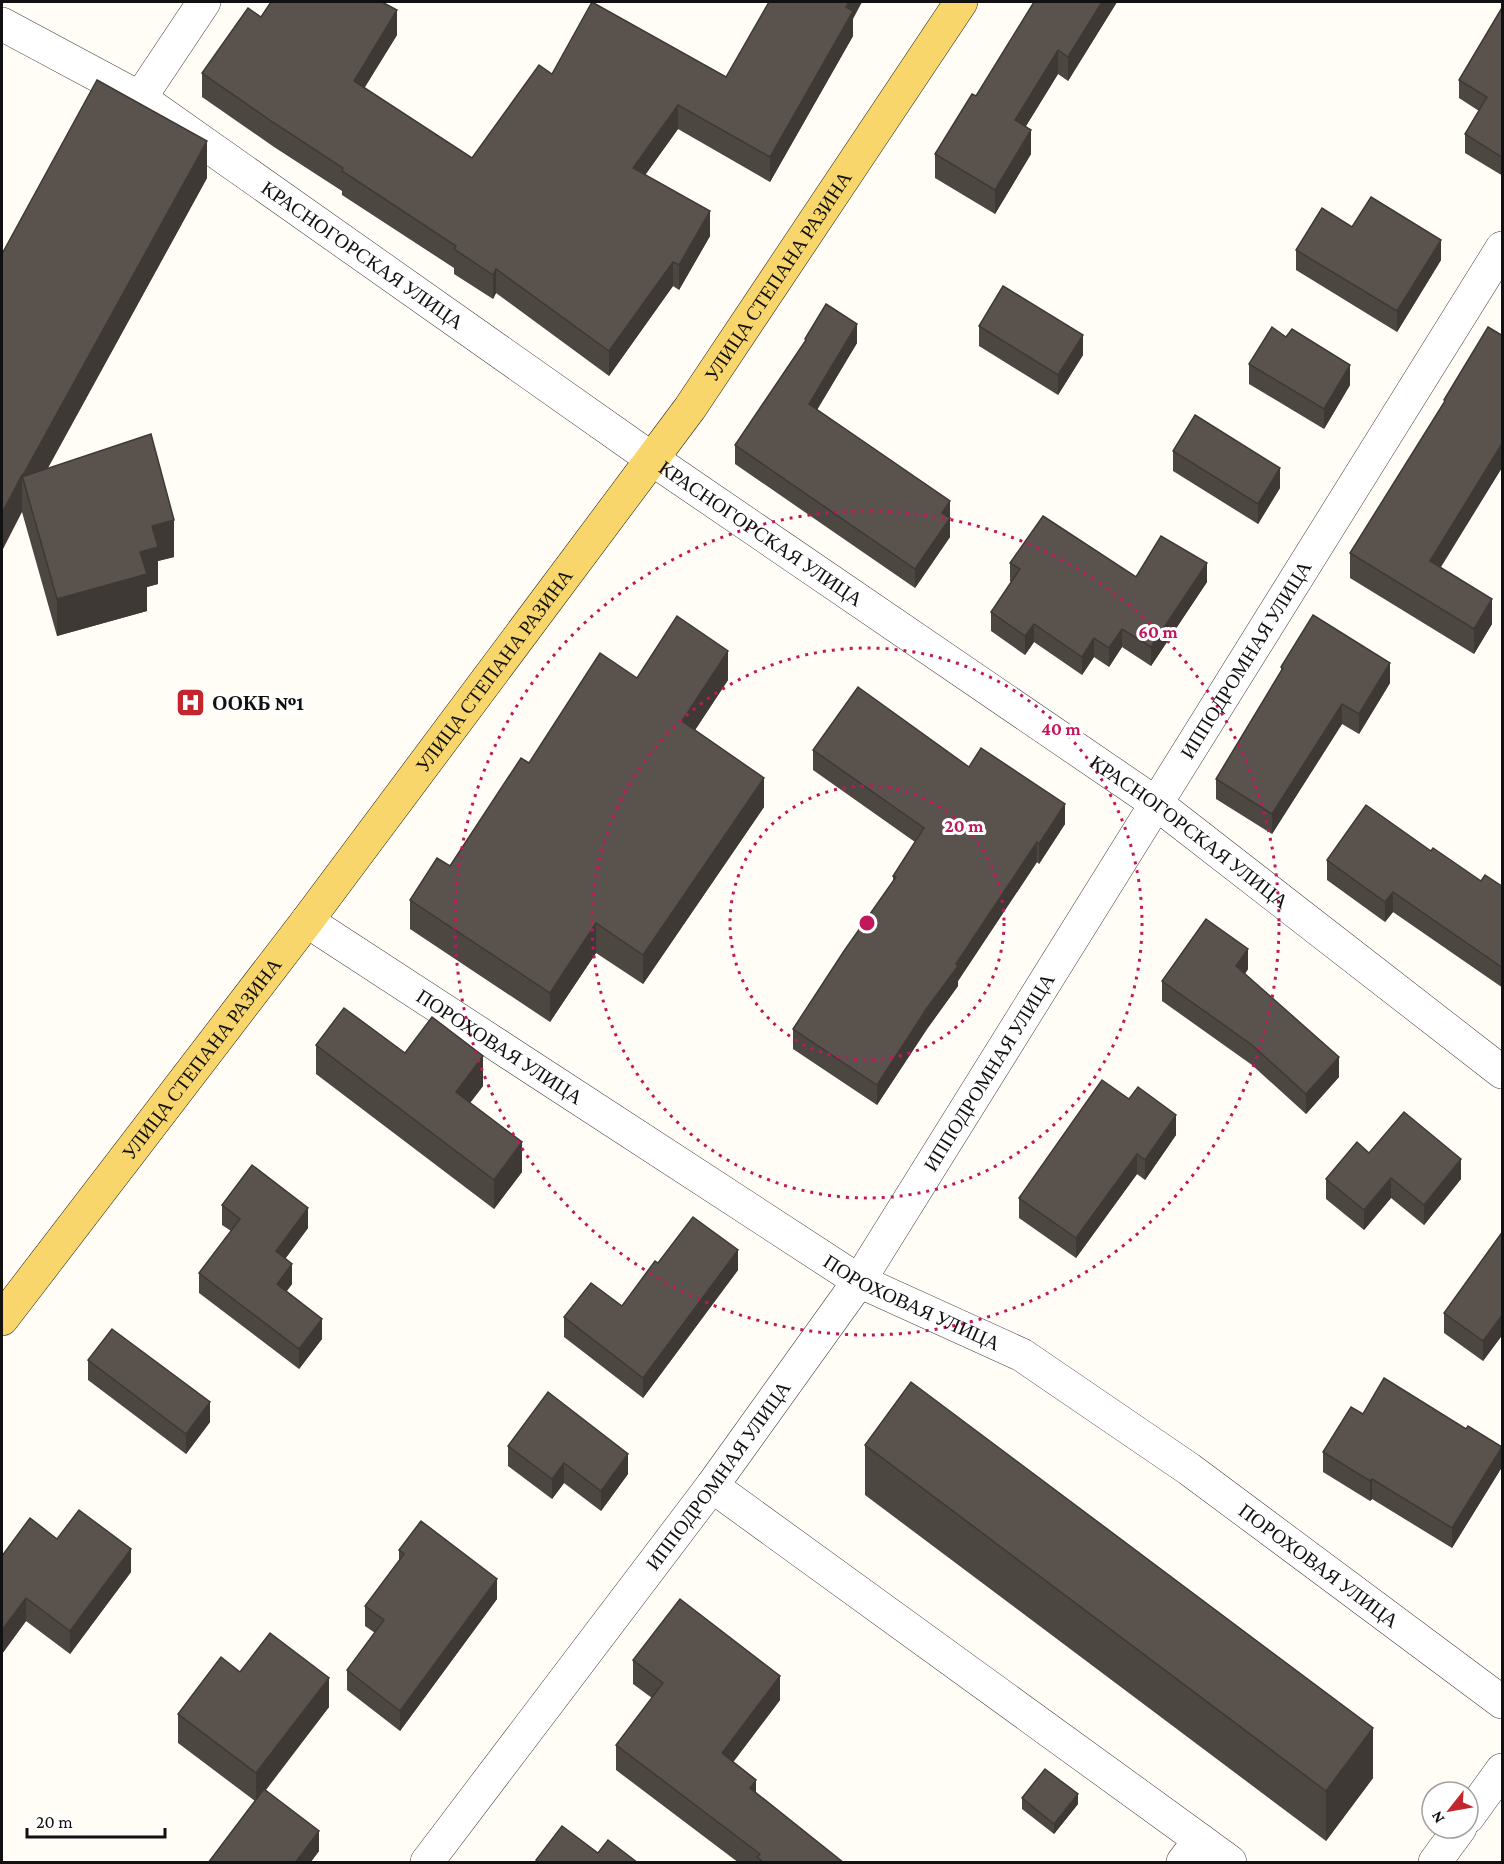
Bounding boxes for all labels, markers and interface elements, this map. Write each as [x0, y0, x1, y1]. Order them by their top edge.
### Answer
street label: УЛИЦА СТЕПАНА РАЗИНА [700, 167, 856, 385]
street label: КРАСНОГОРСКАЯ УЛИЦА [258, 176, 468, 334]
street label: КРАСНОГОРСКАЯ УЛИЦА [655, 456, 867, 611]
street label: ИППОДРОМНАЯ УЛИЦА [1176, 556, 1316, 763]
street label: УЛИЦА СТЕПАНА РАЗИНА [411, 564, 577, 776]
text: 60 m [1138, 622, 1178, 642]
hospital icon: ООКБ №1 [175, 687, 207, 719]
place label: ООКБ №1 [212, 692, 304, 714]
text: 40 m [1041, 719, 1081, 739]
street label: КРАСНОГОРСКАЯ УЛИЦА [1086, 751, 1293, 913]
text: 20 m [945, 816, 984, 836]
centre of rings [857, 913, 877, 933]
street label: УЛИЦА СТЕПАНА РАЗИНА [117, 953, 286, 1164]
street label: ИППОДРОМНАЯ УЛИЦА [919, 969, 1059, 1175]
street label: ПОРОХОВАЯ УЛИЦА [413, 985, 587, 1109]
street label: ПОРОХОВАЯ УЛИЦА [820, 1250, 1004, 1355]
street label: ИППОДРОМНАЯ УЛИЦА [641, 1376, 795, 1574]
street label: ПОРОХОВАЯ УЛИЦА [1235, 1499, 1403, 1633]
north arrow [1420, 1780, 1480, 1840]
scale bar [27, 1801, 165, 1839]
text: N [1427, 1808, 1448, 1827]
text: 20 m [36, 1812, 73, 1832]

